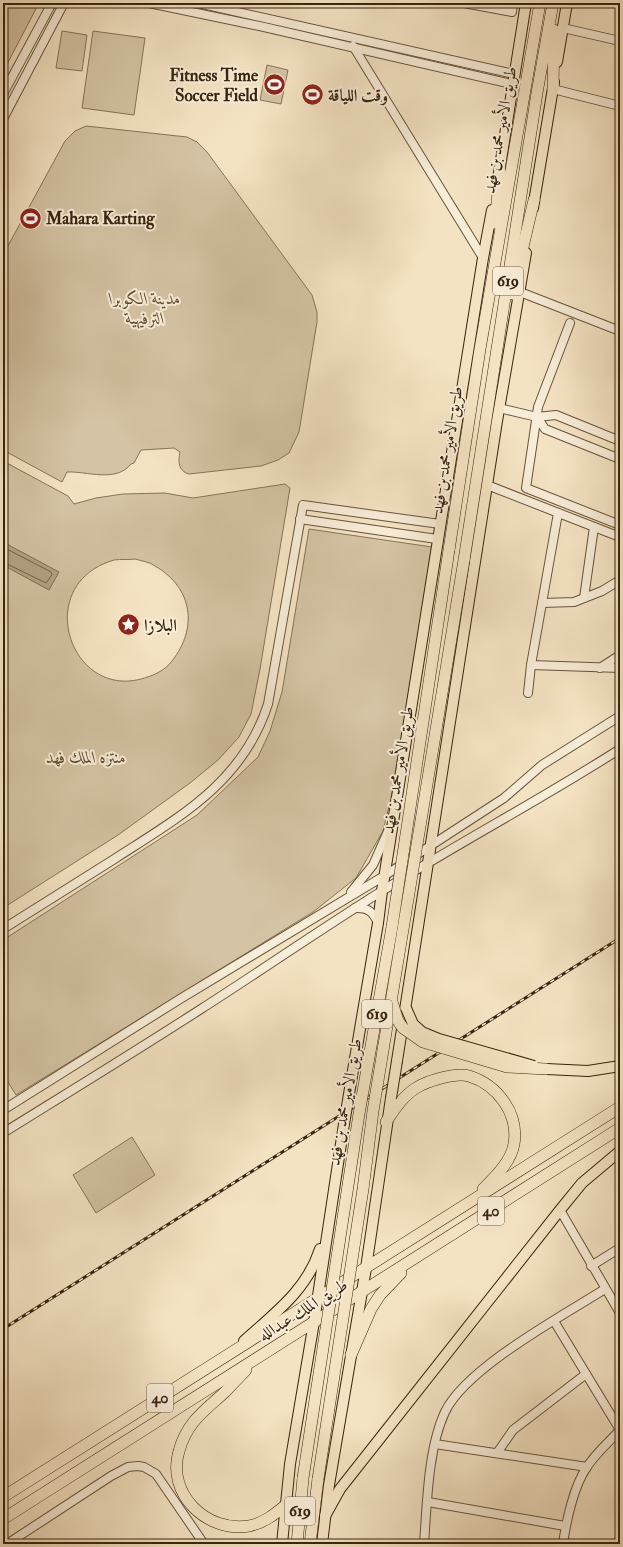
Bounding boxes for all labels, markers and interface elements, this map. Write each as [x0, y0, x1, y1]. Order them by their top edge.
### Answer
place label: Fitness Time Soccer Field [169, 65, 259, 106]
street label: طريق الأمير محمد بن فهد [477, 65, 522, 195]
sports icon: Fitness Time Soccer Field [261, 72, 287, 98]
sports icon: وقت اللياقة [299, 82, 325, 108]
place label: وقت اللياقة [328, 85, 388, 106]
sports icon: Mahara Karting [18, 205, 44, 231]
place label: Mahara Karting [45, 208, 155, 230]
road number: 619 [493, 267, 523, 295]
park label: مدينة الكوبرا الترفيهية [108, 288, 181, 329]
street label: طريق الأمير محمد بن فهد [426, 385, 467, 515]
place icon: البلازا [115, 612, 141, 638]
place label: البلازا [144, 615, 177, 636]
street label: طريق الأمير محمد بن فهد [377, 705, 418, 835]
park label: منتزه الملك فهد [46, 747, 126, 768]
road number: 619 [362, 1000, 392, 1028]
street label: طريق الأمير محمد بن فهد [322, 1037, 367, 1167]
road number: 40 [478, 1197, 504, 1225]
street label: طريق الملك عبدالله [254, 1274, 352, 1346]
road number: 40 [147, 1384, 173, 1412]
road number: 619 [285, 1497, 315, 1525]

